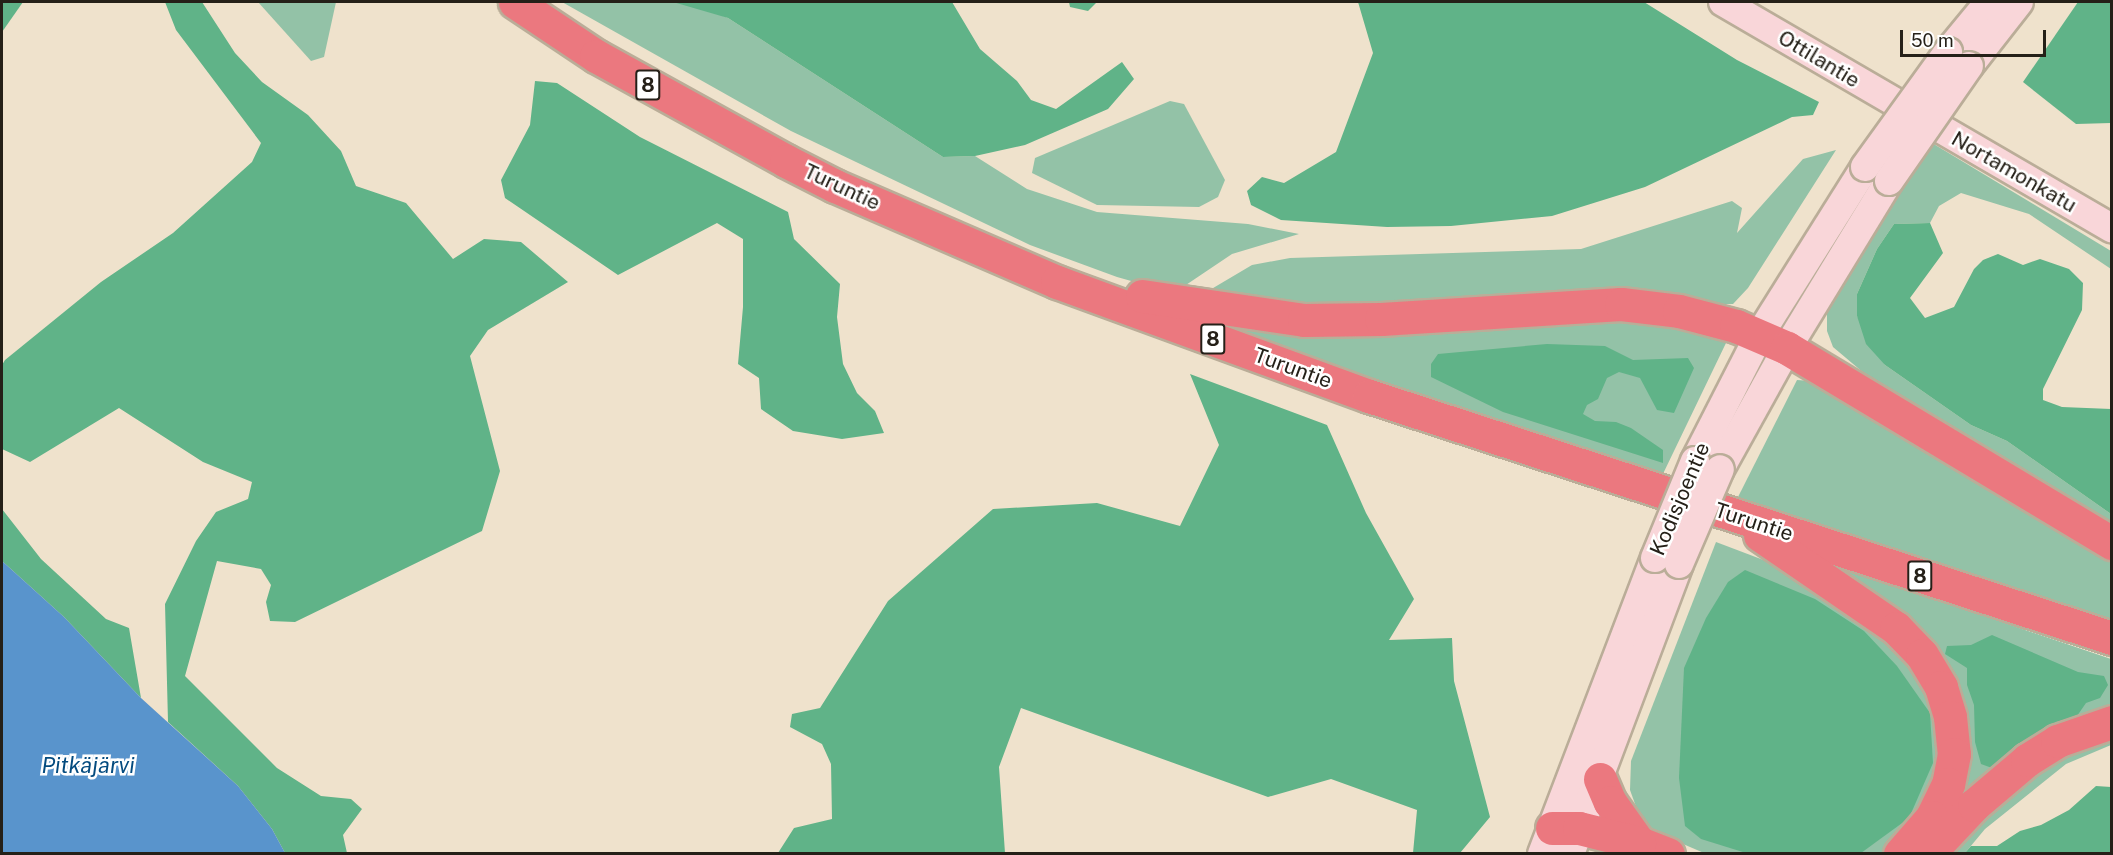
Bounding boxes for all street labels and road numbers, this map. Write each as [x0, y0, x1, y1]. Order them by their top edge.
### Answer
street label: Ottilantie [1774, 25, 1864, 93]
road number: 8 [634, 68, 662, 102]
street label: Nortamonkatu [1947, 126, 2081, 218]
street label: Turuntie [800, 158, 884, 216]
road number: 8 [1200, 322, 1226, 356]
street label: Turuntie [1251, 342, 1335, 394]
street label: Kodisjoentie [1645, 439, 1715, 559]
street label: Turuntie [1712, 497, 1796, 547]
road number: 8 [1906, 559, 1934, 593]

